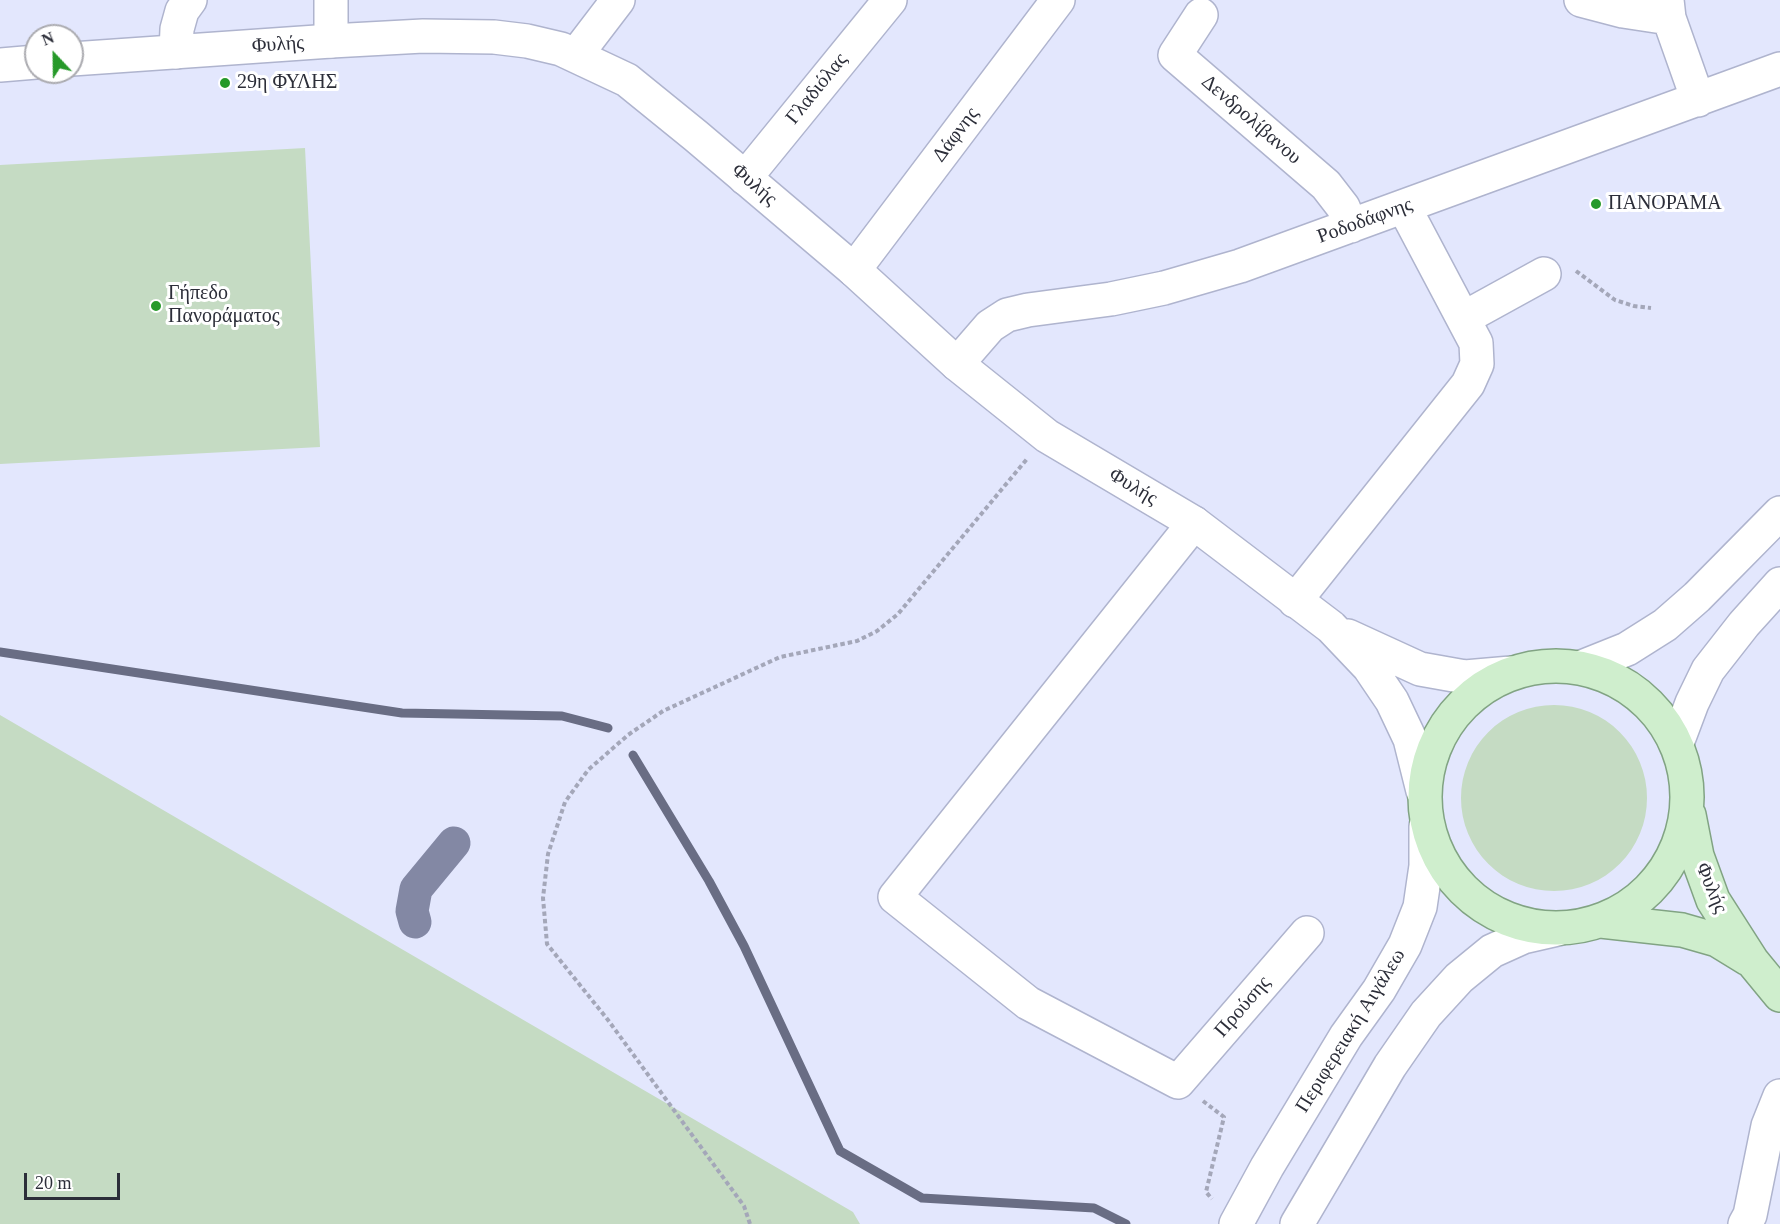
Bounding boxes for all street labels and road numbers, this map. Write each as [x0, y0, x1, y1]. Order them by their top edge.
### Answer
street label: Φυλής [251, 31, 305, 59]
street label: Γλαδιόλας [781, 49, 853, 129]
street label: Δενδρολίβανου [1196, 70, 1306, 170]
street label: Δάφνης [928, 103, 984, 167]
street label: Φυλής [726, 159, 782, 211]
street label: Ροδοδάφνης [1314, 193, 1416, 249]
street label: Φυλής [1104, 463, 1162, 511]
street label: Φυλής [1690, 859, 1732, 917]
street label: Περιφερειακή Αιγάλεω [1291, 945, 1411, 1117]
street label: Προύσης [1210, 971, 1276, 1043]

